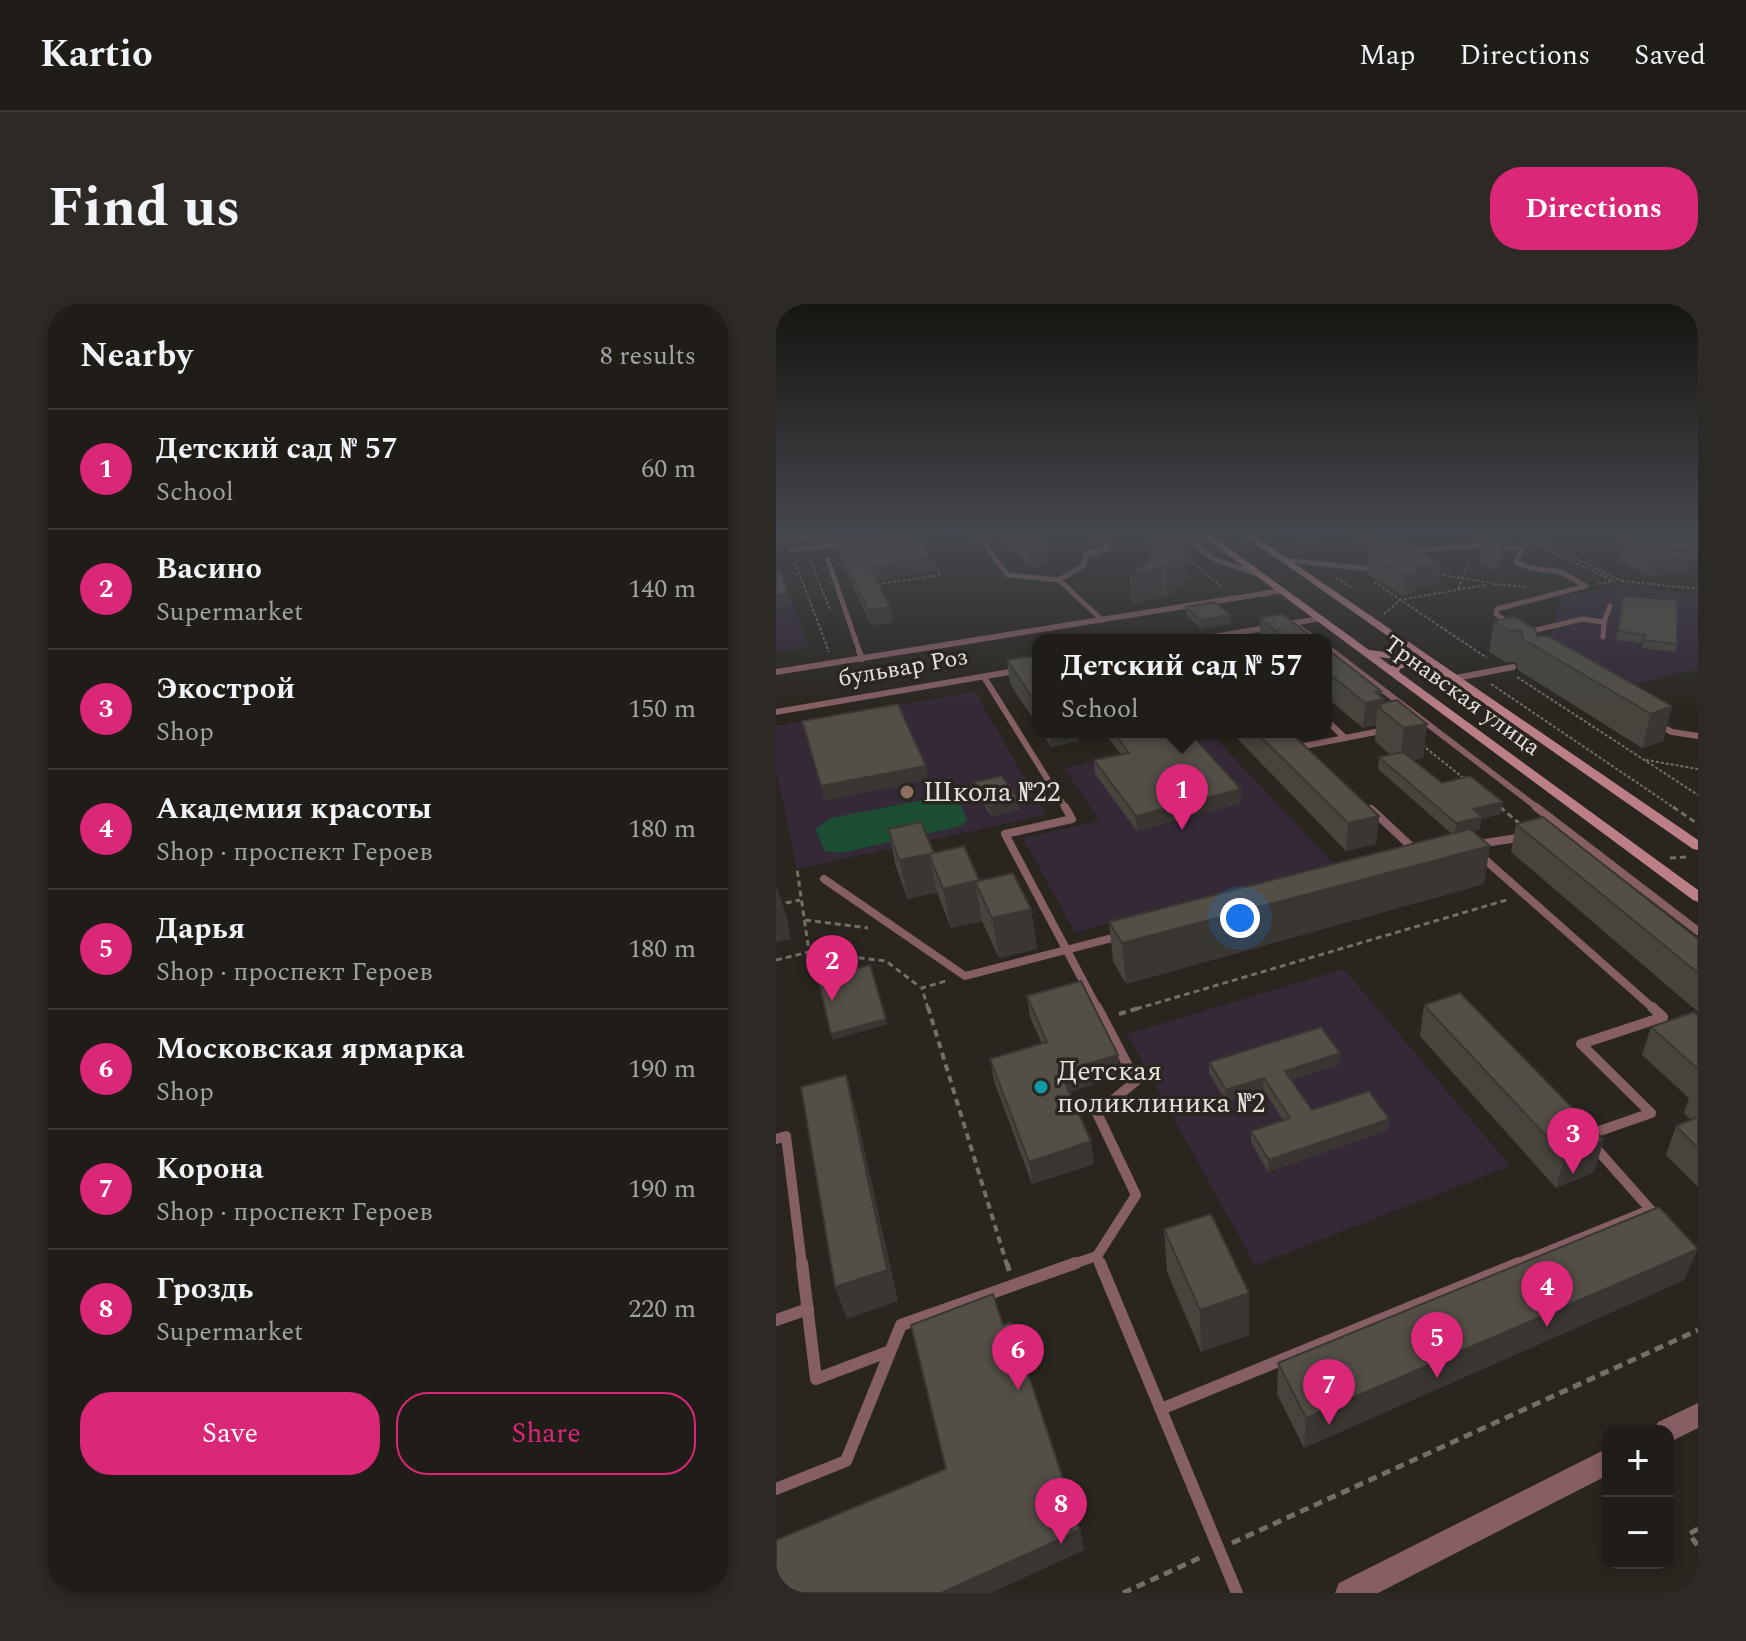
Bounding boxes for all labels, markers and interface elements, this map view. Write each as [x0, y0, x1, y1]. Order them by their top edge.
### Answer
text: Kartio [40, 26, 153, 84]
text: Map [1359, 34, 1416, 77]
text: Directions [1460, 34, 1590, 77]
text: Saved [1634, 34, 1706, 77]
text: Find us [48, 166, 241, 251]
button: Directions [1490, 167, 1698, 250]
text: Nearby [80, 330, 193, 382]
text: 8 results [600, 336, 696, 376]
text: Детский сад № 57 [156, 426, 398, 472]
text: 1 [99, 449, 113, 489]
text: 60 m [641, 449, 696, 489]
text: School [156, 472, 234, 512]
text: Васино [156, 546, 262, 592]
text: 2 [99, 569, 113, 609]
text: 140 m [628, 569, 696, 609]
text: Supermarket [156, 592, 303, 632]
street label: Трнавская улица [1376, 627, 1548, 766]
popup [1032, 634, 1332, 738]
street label: бульвар Роз [835, 639, 971, 697]
text: Детский сад № 57 [1061, 643, 1303, 689]
text: Экострой [156, 666, 295, 712]
text: 3 [99, 689, 113, 729]
text: 150 m [628, 689, 696, 729]
text: School [1061, 689, 1139, 729]
text: Shop [156, 712, 214, 752]
pin: 1 [1156, 764, 1208, 830]
place label: Школа №22 [923, 771, 1061, 814]
marker: Школа №22 [898, 783, 916, 801]
text: Академия красоты [156, 786, 432, 832]
text: 4 [99, 809, 113, 849]
text: 180 m [628, 809, 696, 849]
text: Shop · проспект Героев [156, 832, 432, 872]
your location [1220, 898, 1260, 938]
text: Дарья [156, 906, 245, 952]
text: 5 [99, 929, 113, 969]
text: 180 m [628, 929, 696, 969]
pin: 2 [806, 935, 858, 1001]
text: Shop · проспект Героев [156, 952, 432, 992]
text: Московская ярмарка [156, 1026, 465, 1072]
text: 6 [99, 1049, 113, 1089]
text: 190 m [628, 1049, 696, 1089]
place label: Детская поликлиника №2 [1057, 1050, 1265, 1125]
text: Shop [156, 1072, 214, 1112]
marker: Детская поликлиника №2 [1032, 1078, 1050, 1096]
pin: 3 [1547, 1108, 1599, 1174]
text: Корона [156, 1146, 264, 1192]
text: 7 [99, 1169, 113, 1209]
text: 190 m [628, 1169, 696, 1209]
text: Shop · проспект Героев [156, 1192, 432, 1232]
pin: 4 [1521, 1261, 1573, 1327]
text: Гроздь [156, 1266, 253, 1312]
text: 8 [99, 1289, 113, 1329]
text: 220 m [628, 1289, 696, 1329]
text: Supermarket [156, 1312, 303, 1352]
pin: 5 [1411, 1312, 1463, 1378]
pin: 6 [992, 1324, 1044, 1390]
pin: 7 [1303, 1359, 1355, 1425]
button: Save [80, 1392, 380, 1475]
button: Share [396, 1392, 696, 1475]
map controls [1602, 1425, 1674, 1569]
button: + [1602, 1425, 1674, 1497]
pin: 8 [1035, 1478, 1087, 1544]
button: − [1602, 1497, 1674, 1569]

